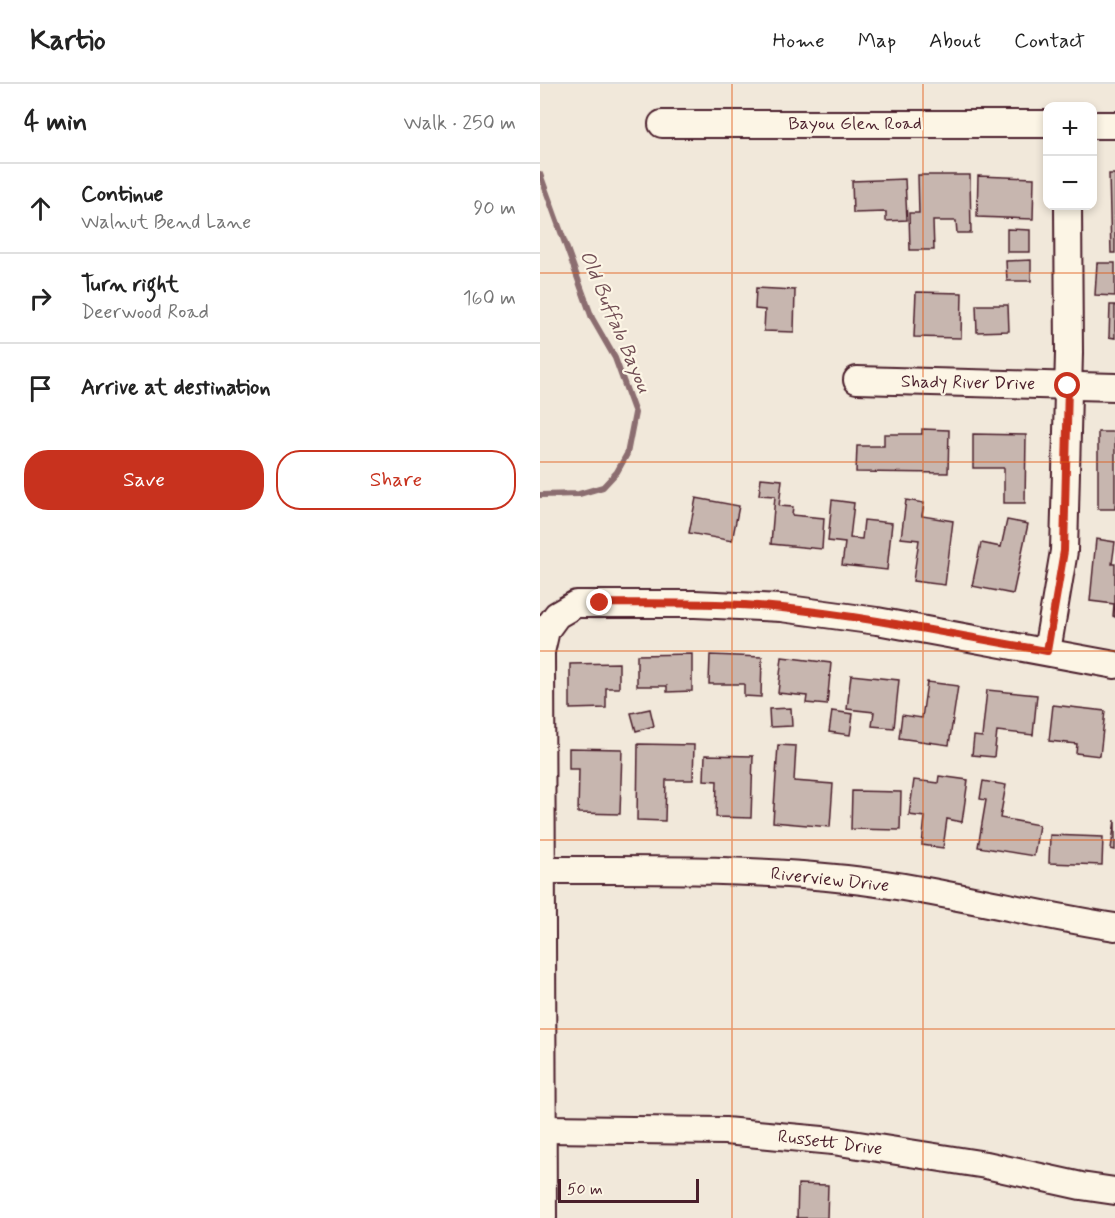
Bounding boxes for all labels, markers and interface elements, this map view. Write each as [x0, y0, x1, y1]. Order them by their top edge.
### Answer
text: Kartio [30, 23, 106, 60]
text: Home [773, 27, 825, 55]
text: Map [858, 27, 896, 55]
text: About [929, 27, 981, 55]
text: Contact [1014, 27, 1085, 55]
map controls [1043, 102, 1097, 210]
button: + [1043, 102, 1097, 156]
text: 4 min [24, 106, 87, 140]
text: Walk · 250 m [404, 110, 516, 137]
street label: Bayou Glen Road [788, 112, 922, 136]
button: − [1043, 156, 1097, 210]
text: Continue [81, 181, 163, 209]
icon: ahead [24, 192, 57, 225]
text: 90 m [473, 195, 516, 222]
text: Walnut Bend Lane [81, 209, 251, 236]
water label: Old Buffalo Bayou [573, 246, 657, 398]
text: Turn right [81, 271, 179, 299]
icon: right [24, 282, 57, 315]
text: 160 m [463, 285, 516, 312]
text: Deerwood Road [81, 299, 209, 326]
street label: Shady River Drive [901, 370, 1035, 396]
icon: arrive [24, 372, 57, 405]
route start [1054, 372, 1080, 398]
text: Arrive at destination [81, 374, 271, 402]
button: Save [24, 450, 264, 510]
button: Share [276, 450, 516, 510]
route end [586, 589, 612, 615]
street label: Riverview Drive [770, 862, 890, 898]
street label: Russett Drive [776, 1125, 884, 1161]
scale bar [558, 1176, 699, 1204]
text: 50 m [567, 1179, 603, 1200]

